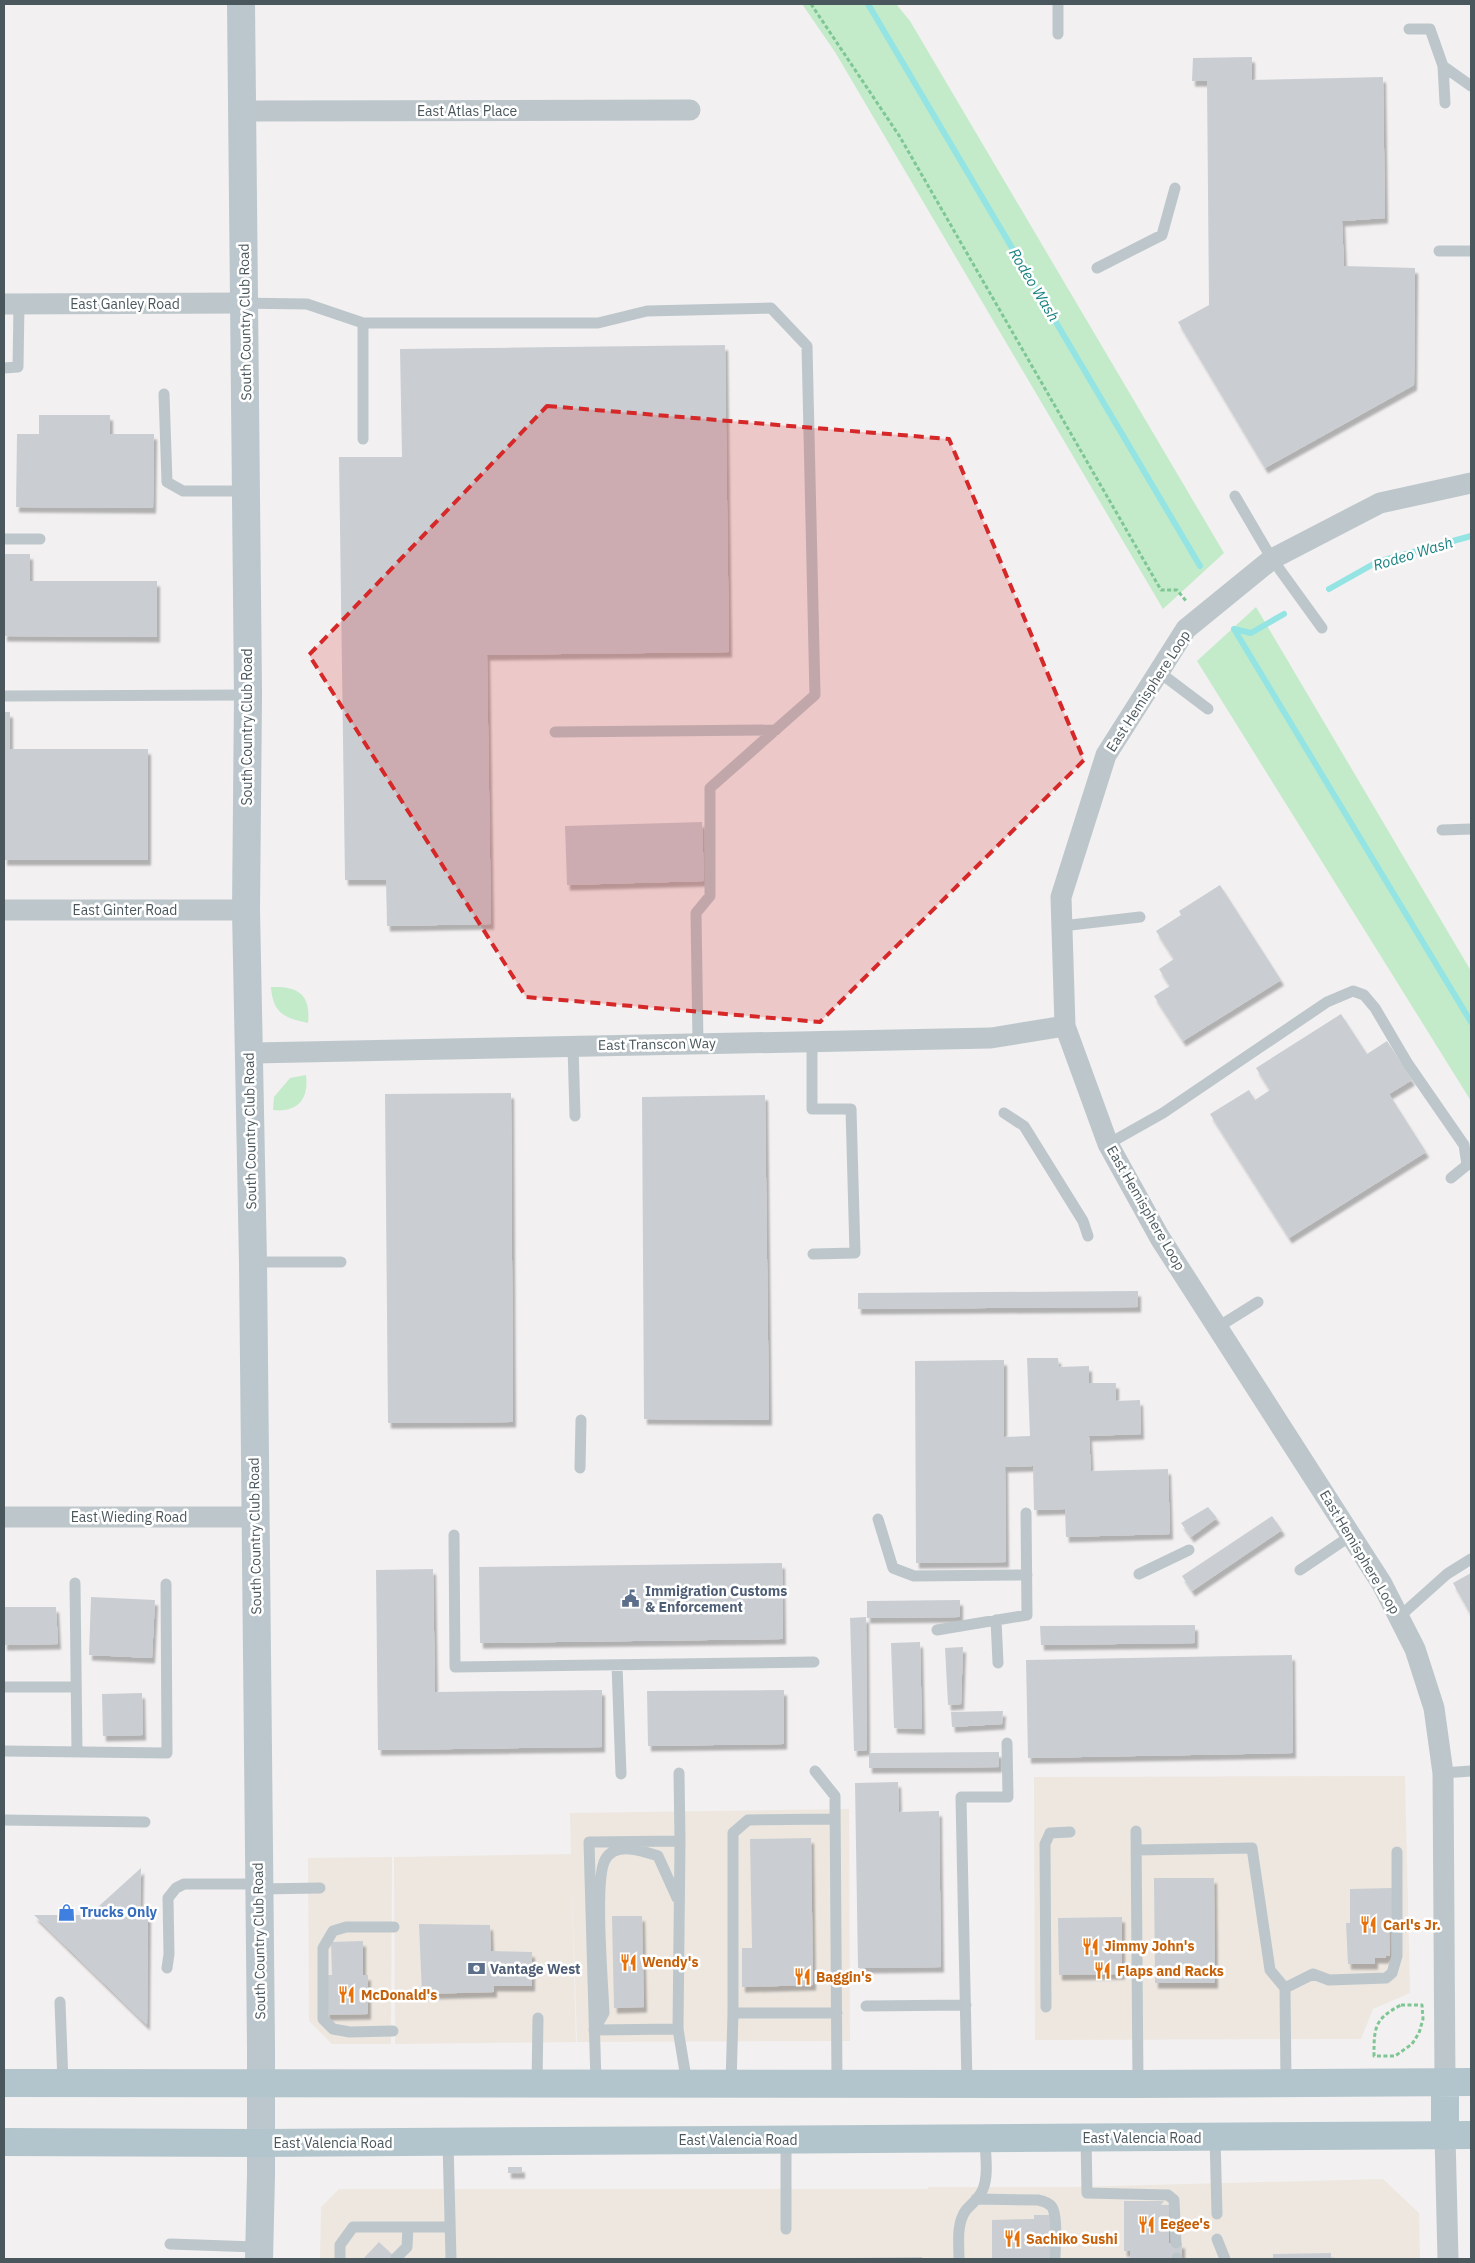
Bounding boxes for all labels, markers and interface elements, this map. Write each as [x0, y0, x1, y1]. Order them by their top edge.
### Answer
street label: East Atlas Place [417, 102, 517, 120]
street label: South Country Club Road [235, 243, 255, 401]
water label: Rodeo Wash [1005, 245, 1064, 325]
street label: East Ganley Road [70, 295, 180, 313]
water label: Rodeo Wash [1371, 532, 1455, 575]
street label: East Hemisphere Loop [1102, 627, 1194, 755]
street label: South Country Club Road [238, 648, 256, 806]
street label: East Ginter Road [73, 901, 177, 919]
street label: East Transcon Way [598, 1034, 716, 1054]
street label: South Country Club Road [240, 1052, 260, 1210]
street label: East Hemisphere Loop [1103, 1142, 1189, 1274]
street label: South Country Club Road [245, 1457, 265, 1615]
street label: East Hemisphere Loop [1316, 1487, 1404, 1617]
street label: East Wieding Road [71, 1508, 187, 1526]
place label: Immigration Customs & Enforcement [645, 1582, 787, 1616]
public building icon: Immigration Customs & Enforcement [621, 1589, 641, 1609]
street label: South Country Club Road [249, 1862, 269, 2020]
shop icon: Trucks Only [56, 1902, 76, 1922]
place label: Trucks Only [80, 1903, 158, 1921]
restaurant icon: Carl's Jr. [1359, 1915, 1379, 1935]
place label: Carl's Jr. [1383, 1916, 1441, 1934]
restaurant icon: Jimmy John's [1080, 1936, 1100, 1956]
place label: Jimmy John's [1104, 1937, 1195, 1955]
restaurant icon: Wendy's [618, 1952, 638, 1972]
place label: Wendy's [642, 1953, 699, 1971]
bank icon: Vantage West [466, 1959, 486, 1979]
place label: Vantage West [490, 1960, 580, 1978]
restaurant icon: Flaps and Racks [1093, 1961, 1113, 1981]
place label: Flaps and Racks [1117, 1962, 1224, 1980]
restaurant icon: Baggin's [792, 1967, 812, 1987]
place label: Baggin's [816, 1968, 872, 1986]
restaurant icon: McDonald's [337, 1985, 357, 2005]
place label: McDonald's [361, 1986, 437, 2004]
street label: East Valencia Road [1082, 2129, 1202, 2147]
street label: East Valencia Road [678, 2131, 798, 2149]
street label: East Valencia Road [273, 2134, 393, 2152]
restaurant icon: Eegee's [1136, 2214, 1156, 2234]
place label: Eegee's [1160, 2215, 1210, 2233]
restaurant icon: Sachiko Sushi [1002, 2229, 1022, 2249]
place label: Sachiko Sushi [1026, 2230, 1118, 2248]

